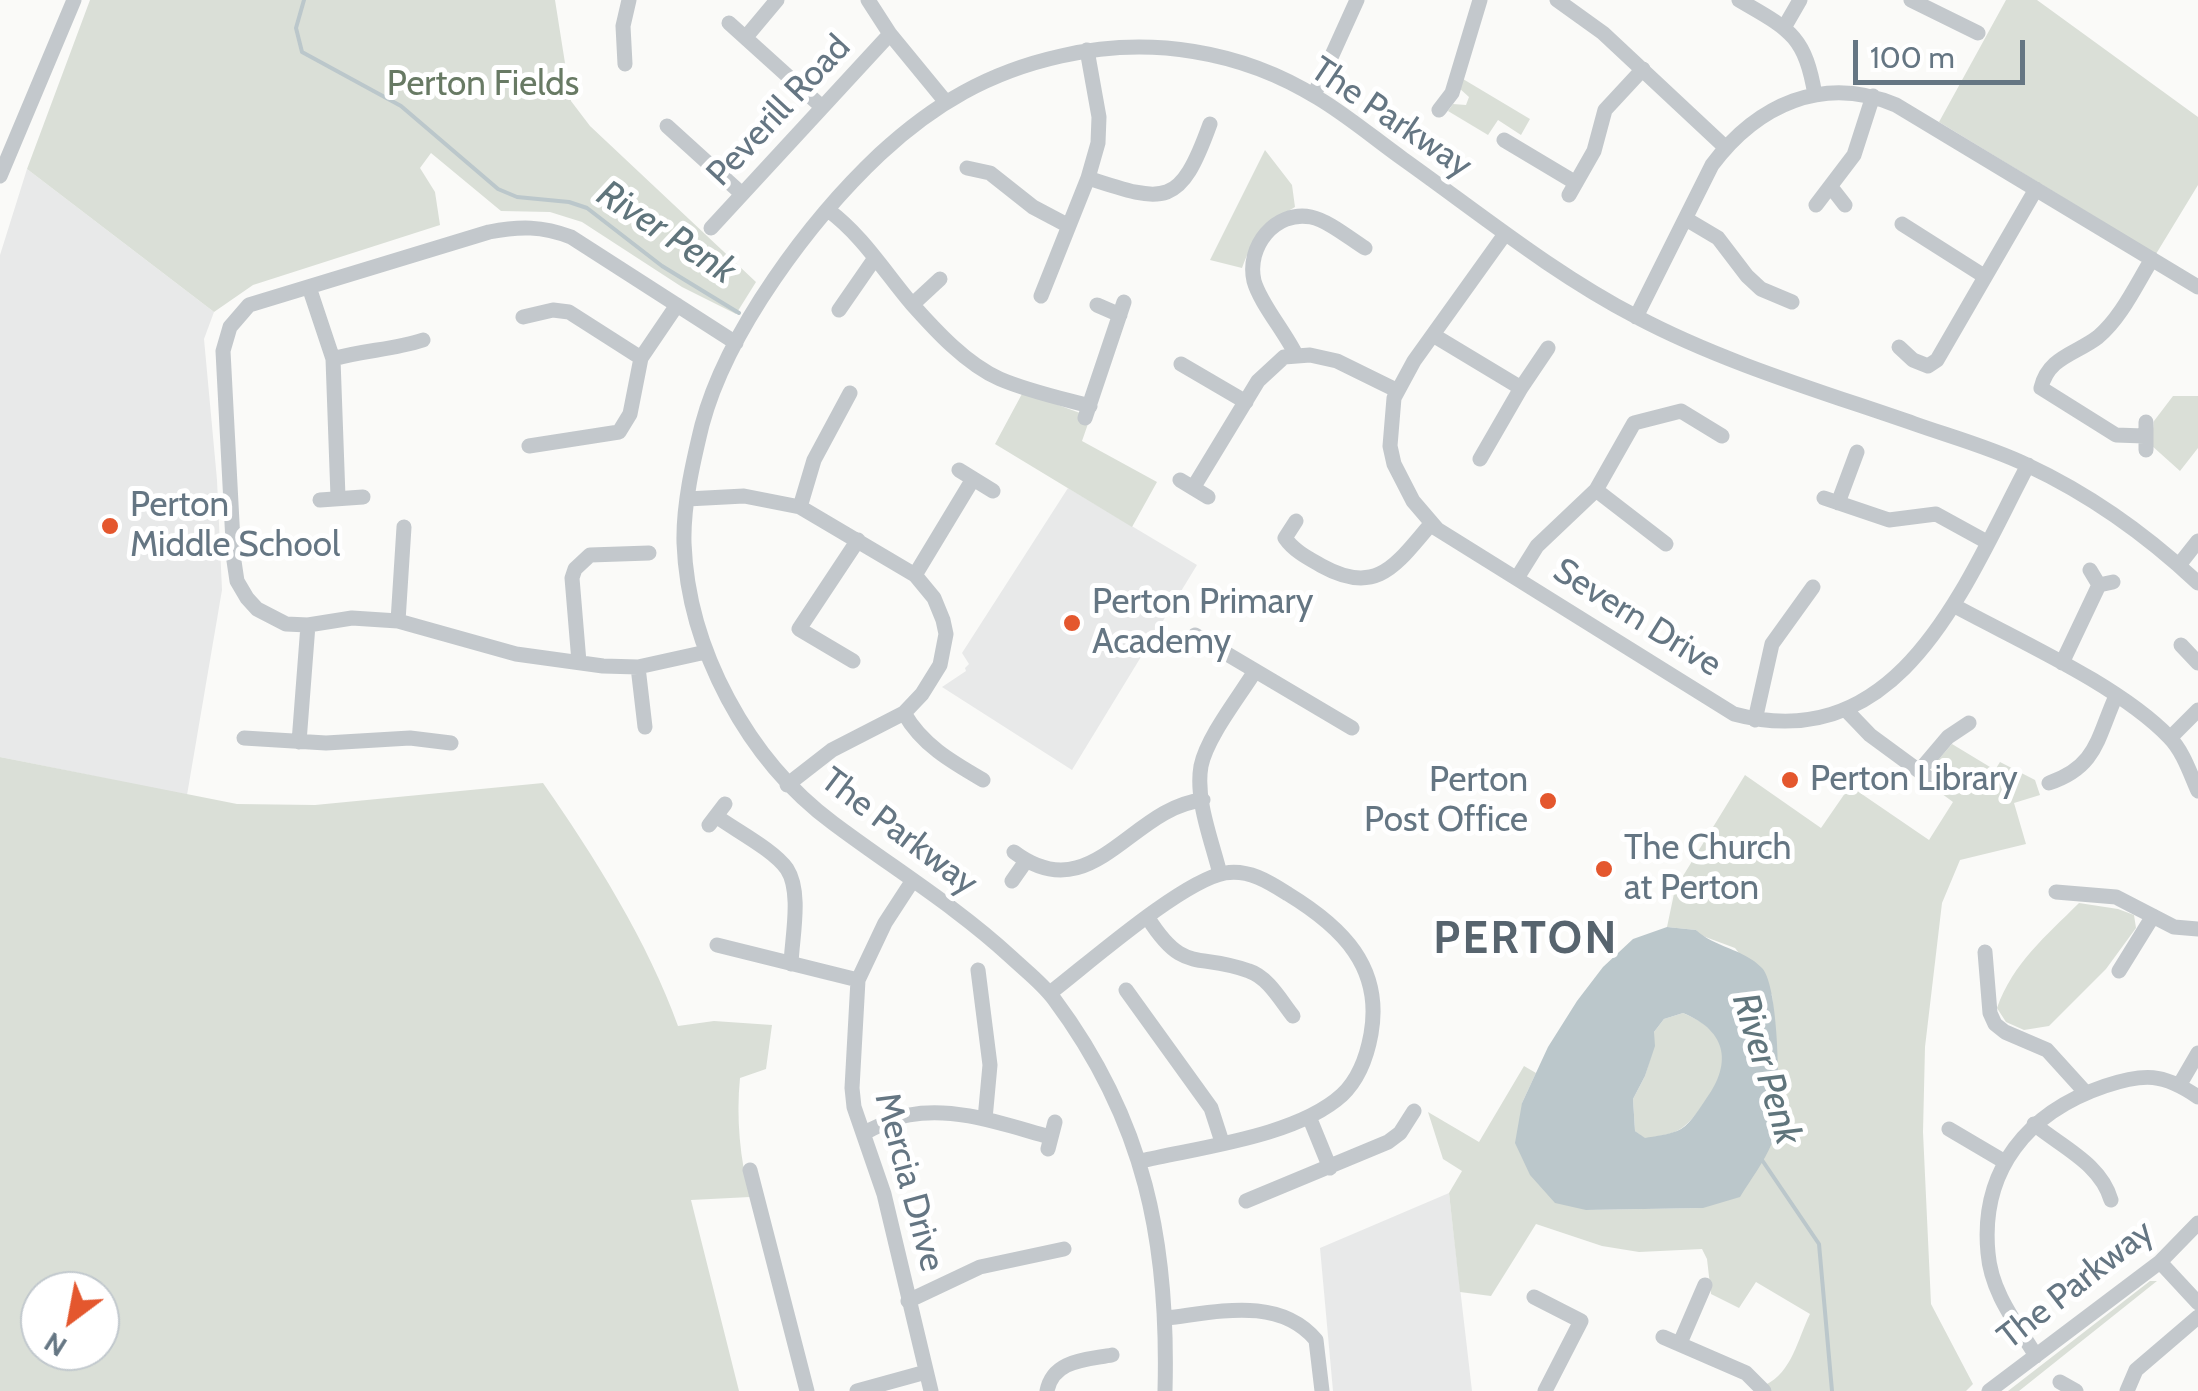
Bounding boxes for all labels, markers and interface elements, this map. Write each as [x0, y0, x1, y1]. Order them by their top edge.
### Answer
scale bar [1858, 20, 2030, 82]
street label: Peverill Road [699, 27, 859, 195]
text: 100 m [1870, 39, 1955, 76]
street label: The Parkway [1302, 49, 1480, 187]
park label: Perton Fields [387, 64, 579, 106]
water label: River Penk [588, 171, 744, 295]
place label: Perton Middle School [130, 485, 340, 567]
marker: Perton Middle School [99, 515, 121, 537]
street label: Severn Drive [1545, 550, 1729, 686]
place label: Perton Primary Academy [1092, 582, 1313, 664]
marker: Perton Primary Academy [1061, 612, 1083, 634]
street label: The Parkway [812, 759, 986, 905]
place label: Perton Library [1810, 759, 2018, 801]
place label: Perton Post Office [1364, 760, 1528, 842]
marker: Perton Library [1779, 769, 1801, 791]
marker: Perton Post Office [1537, 790, 1559, 812]
place label: The Church at Perton [1624, 828, 1792, 910]
marker: The Church at Perton [1593, 858, 1615, 880]
district label: PERTON [1433, 913, 1619, 967]
water label: River Penk [1721, 988, 1811, 1150]
street label: Mercia Drive [865, 1088, 953, 1276]
street label: The Parkway [1990, 1211, 2162, 1359]
north arrow [20, 1271, 120, 1371]
text: N [38, 1325, 73, 1364]

